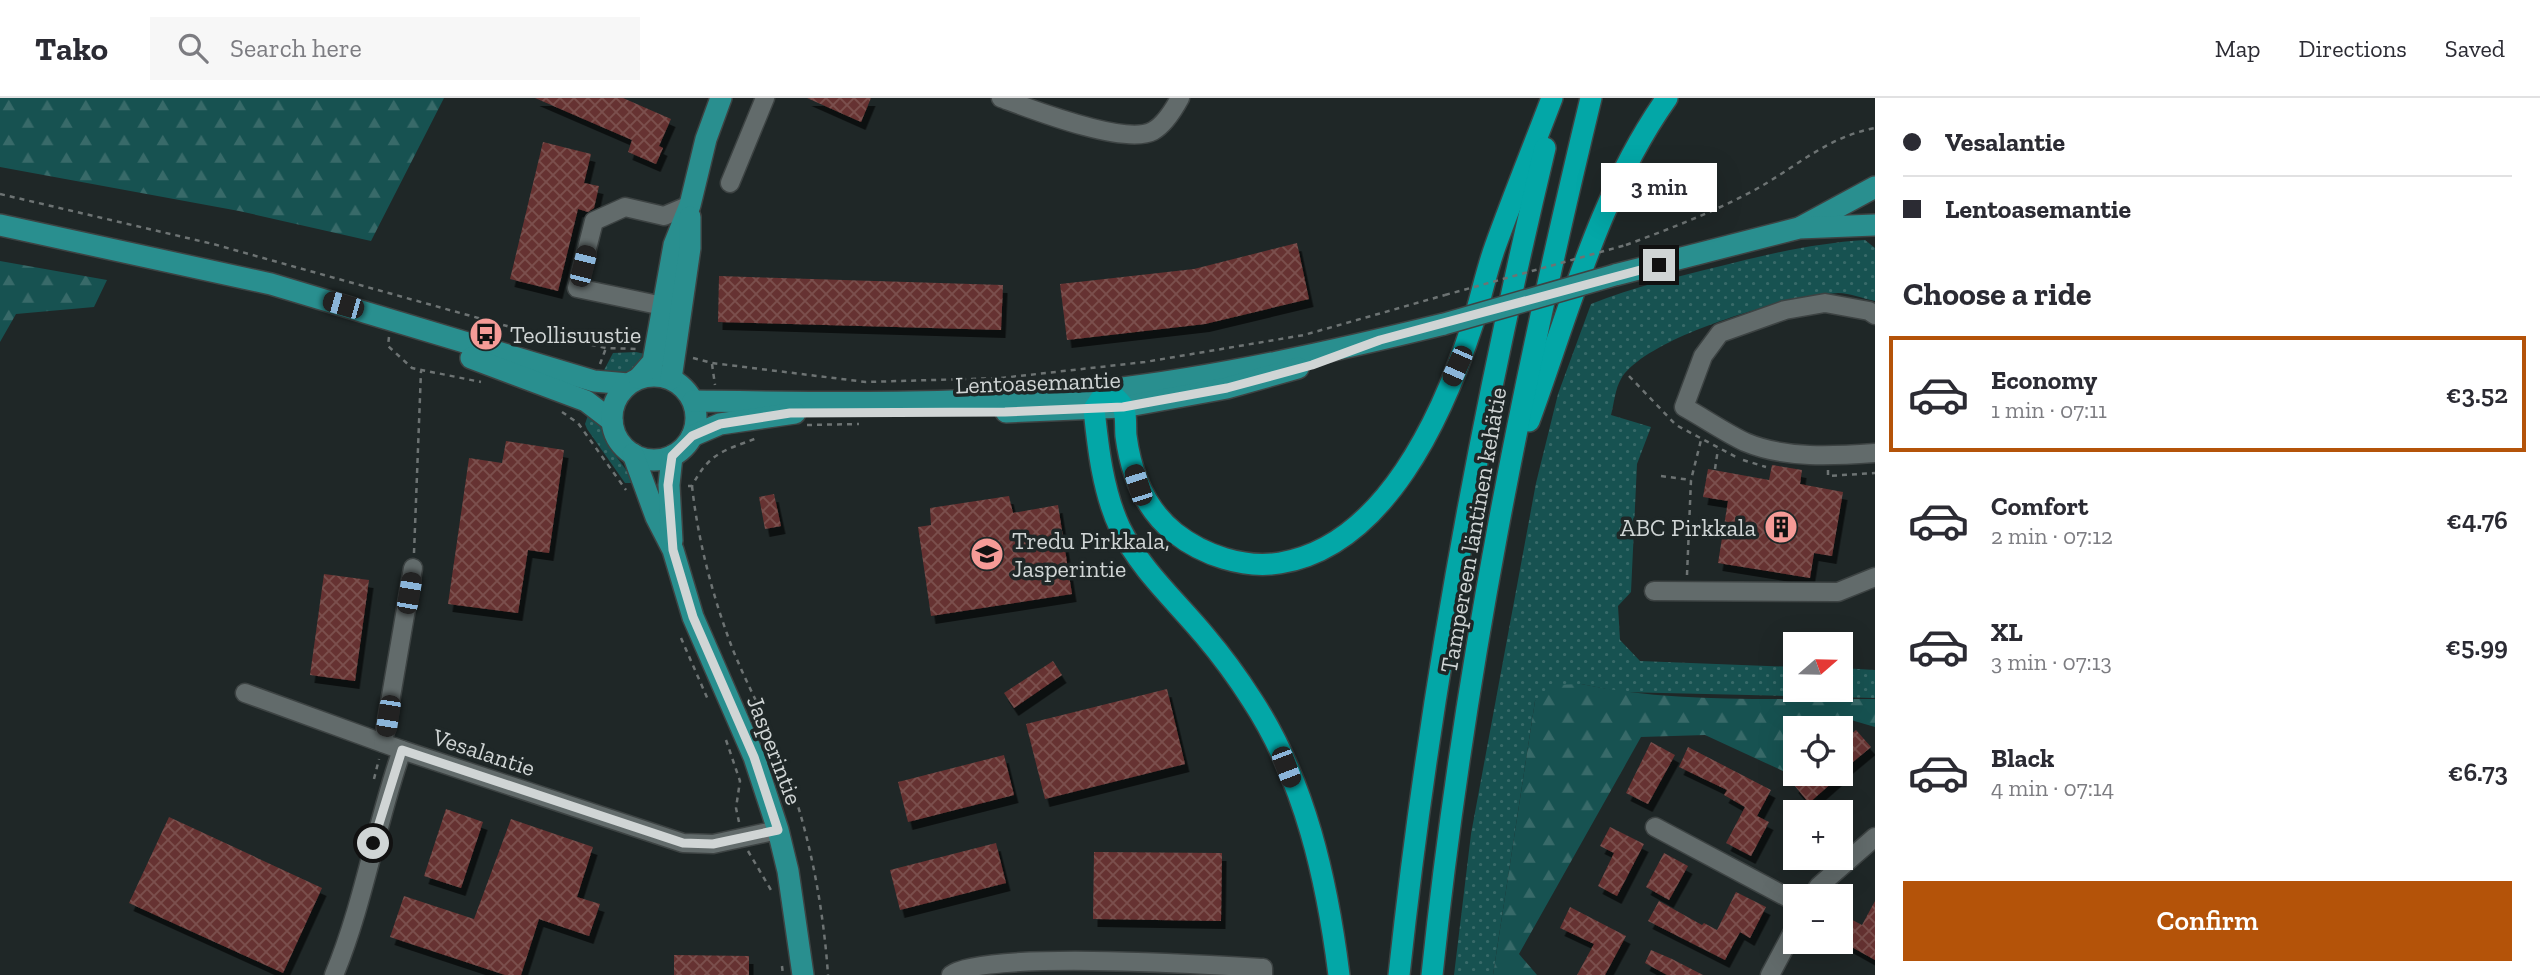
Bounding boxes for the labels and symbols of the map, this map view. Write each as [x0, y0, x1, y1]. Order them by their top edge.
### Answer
callout: 3 min [1601, 164, 1717, 212]
car [568, 243, 599, 289]
route end [1643, 249, 1675, 281]
car [320, 289, 367, 321]
bus stop icon: Teollisuustie [467, 315, 505, 353]
place label: Teollisuustie [510, 320, 641, 349]
car [1439, 343, 1476, 389]
street label: Lentoasemantie [955, 365, 1121, 399]
street label: Tampereen läntinen kehätie [1434, 385, 1512, 675]
car [1122, 462, 1155, 508]
building icon: ABC Pirkkala [1762, 508, 1800, 546]
place label: ABC Pirkkala [1620, 513, 1756, 542]
place label: Tredu Pirkkala, Jasperintie [1012, 526, 1170, 583]
school or university icon: Tredu Pirkkala, Jasperintie [968, 535, 1006, 573]
car [396, 570, 423, 616]
north arrow [1783, 632, 1853, 702]
street label: Jasperintie [741, 691, 809, 809]
car [375, 694, 402, 738]
street label: Vesalantie [428, 722, 539, 782]
car [1269, 744, 1304, 790]
route start [357, 827, 389, 859]

